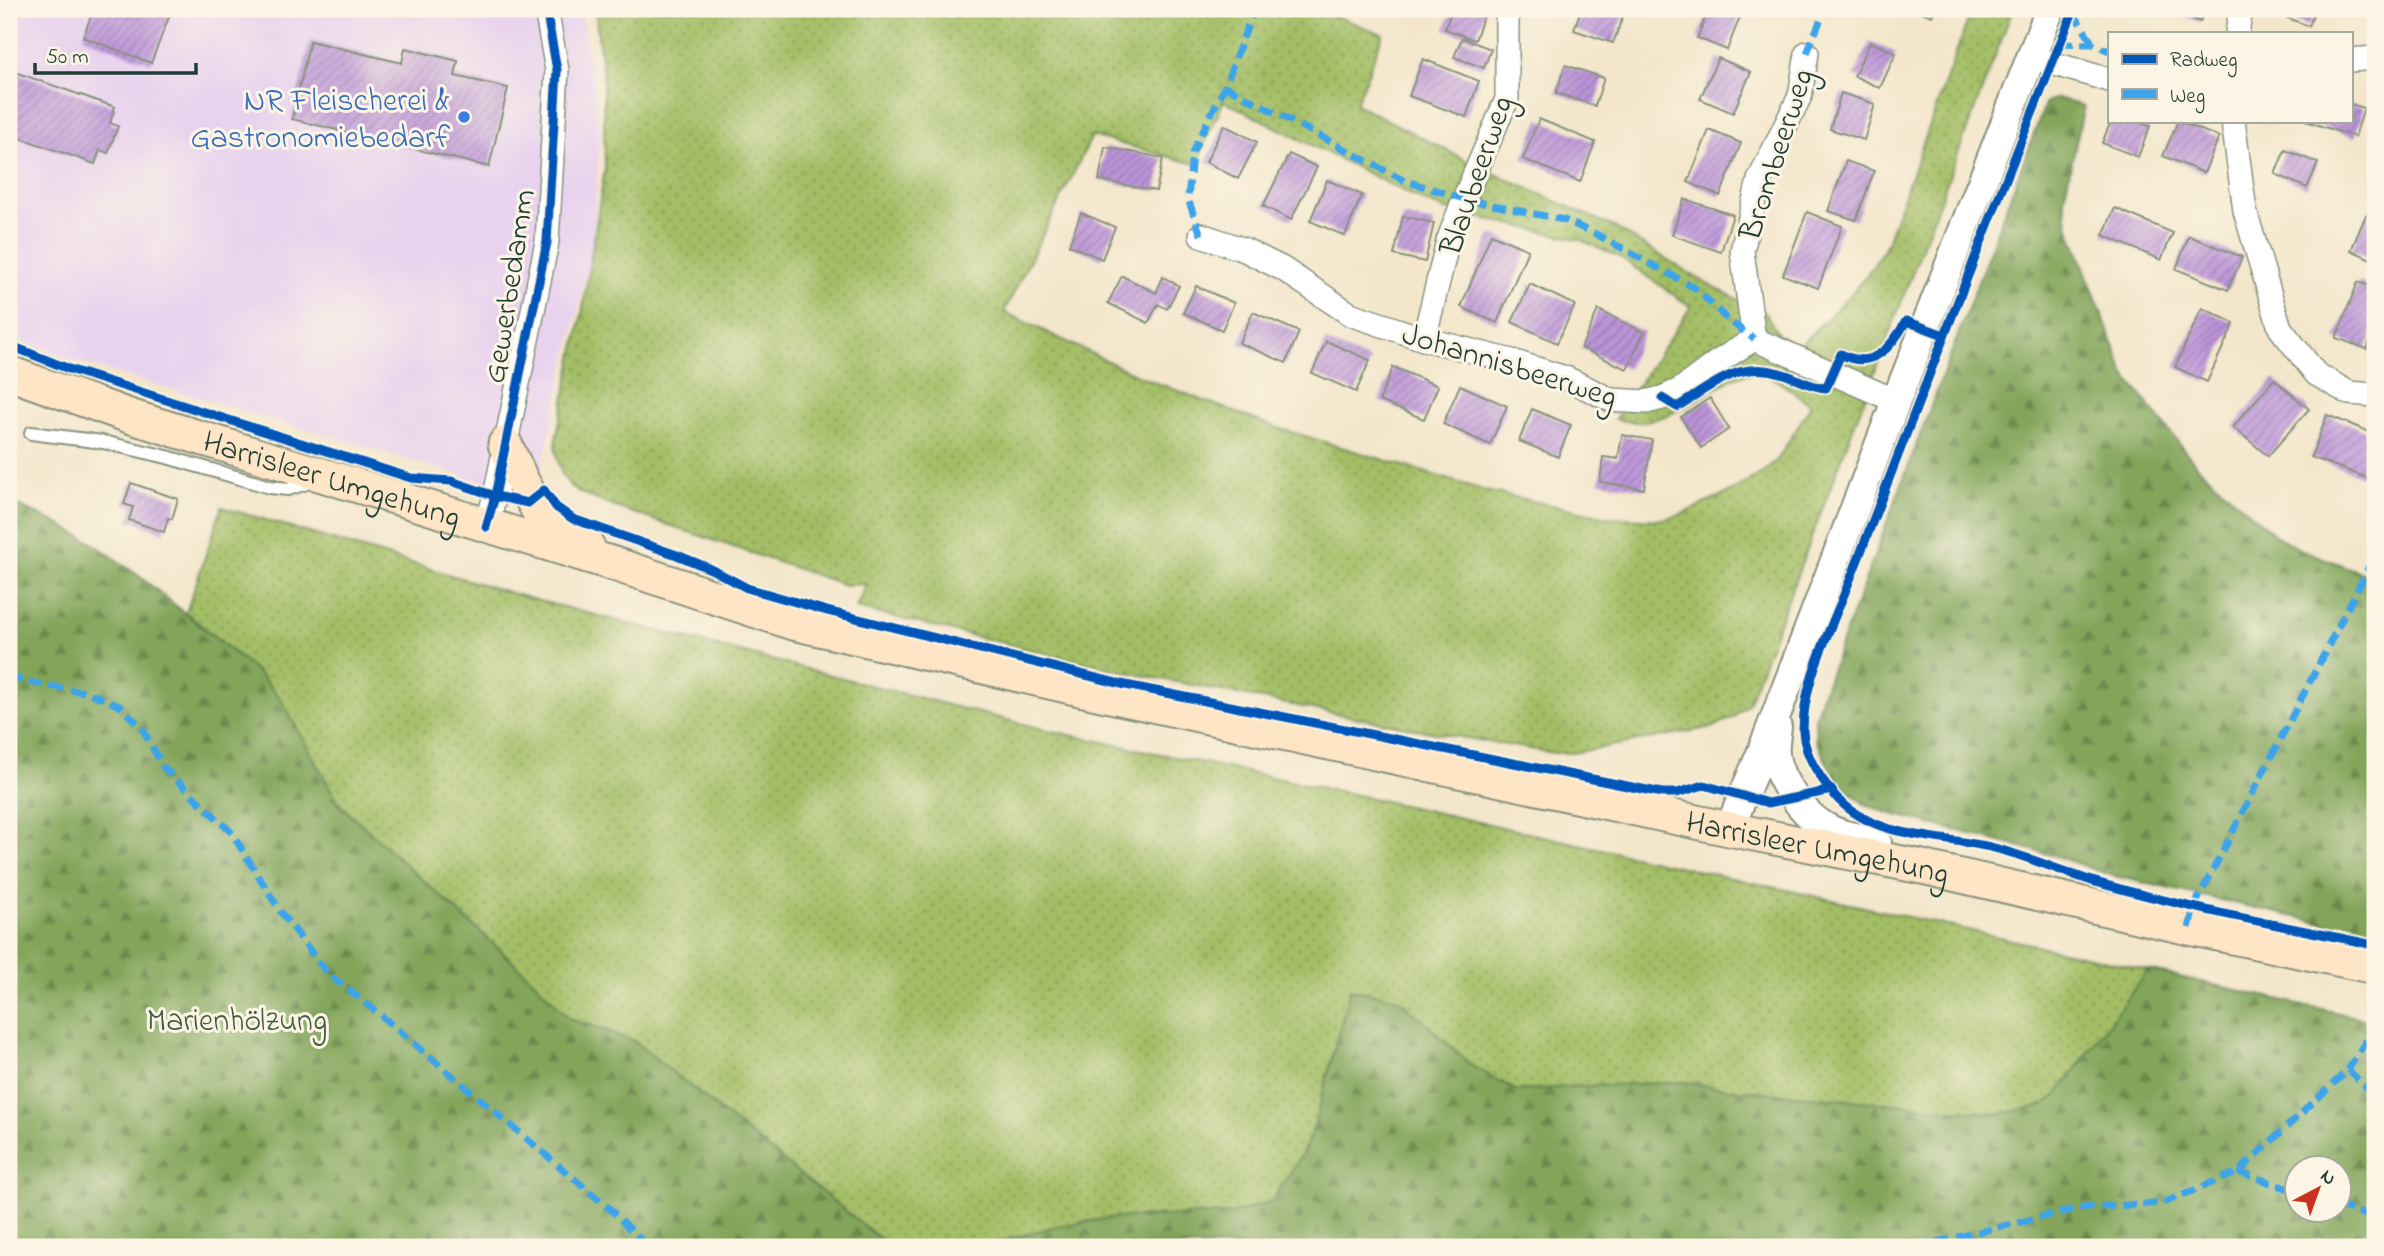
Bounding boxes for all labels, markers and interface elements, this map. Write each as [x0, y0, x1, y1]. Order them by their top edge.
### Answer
scale bar [35, 32, 196, 76]
legend [2108, 32, 2352, 122]
text: 50 m [46, 43, 89, 73]
text: Radweg [2170, 46, 2237, 78]
street label: Brombeerweg [1728, 63, 1828, 248]
place label: NR Fleischerei & Gastronomiebedarf [190, 79, 450, 163]
text: Weg [2170, 82, 2205, 114]
street label: Blaubeerweg [1429, 90, 1528, 263]
marker: NR Fleischerei & Gastronomiebedarf [456, 109, 472, 125]
street label: Gewerbedamm [473, 186, 550, 387]
street label: Johannisbeerweg [1396, 312, 1622, 422]
street label: Harrisleer Umgehung [197, 420, 466, 543]
street label: Harrisleer Umgehung [1681, 800, 1953, 899]
park label: Marienhölzung [147, 999, 327, 1046]
north arrow [2282, 1154, 2352, 1224]
text: N [2314, 1164, 2341, 1193]

